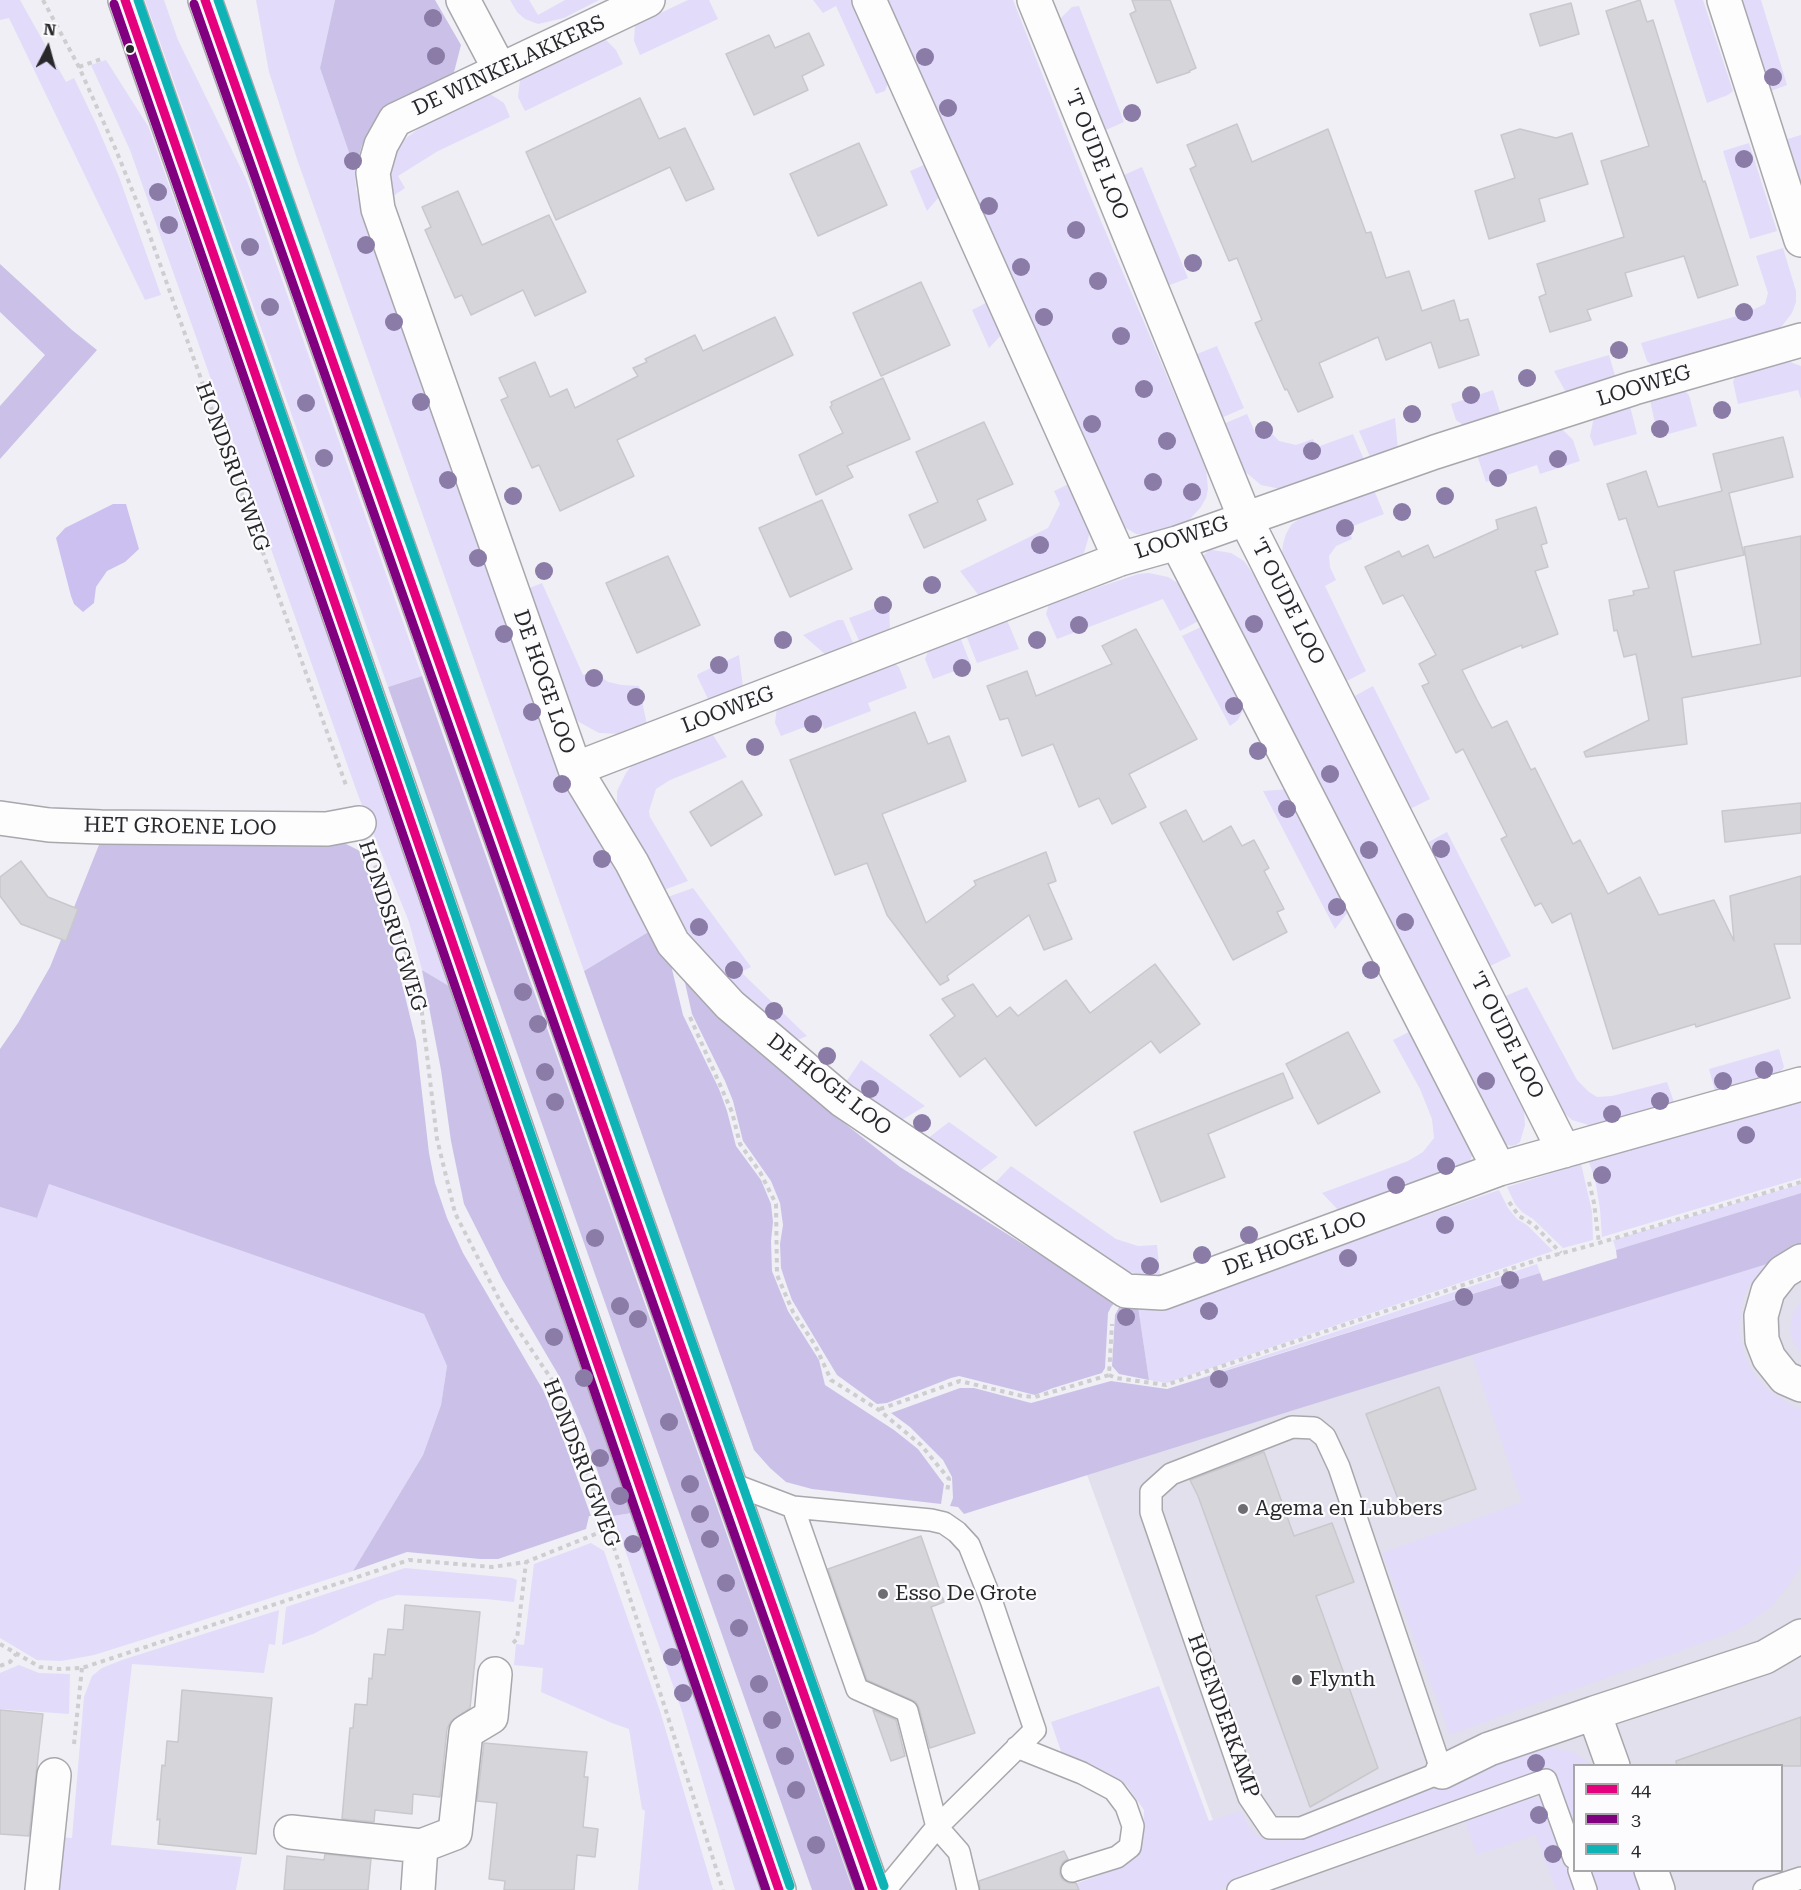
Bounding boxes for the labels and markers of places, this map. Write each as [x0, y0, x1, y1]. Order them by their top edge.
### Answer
unlabelled marker [124, 43, 136, 55]
place label: Agema en Lubbers [1255, 1496, 1442, 1522]
marker: Agema en Lubbers [1236, 1502, 1250, 1516]
place label: Esso De Grote [895, 1581, 1037, 1607]
marker: Esso De Grote [876, 1587, 890, 1601]
place label: Flynth [1309, 1667, 1375, 1693]
marker: Flynth [1290, 1673, 1304, 1687]

